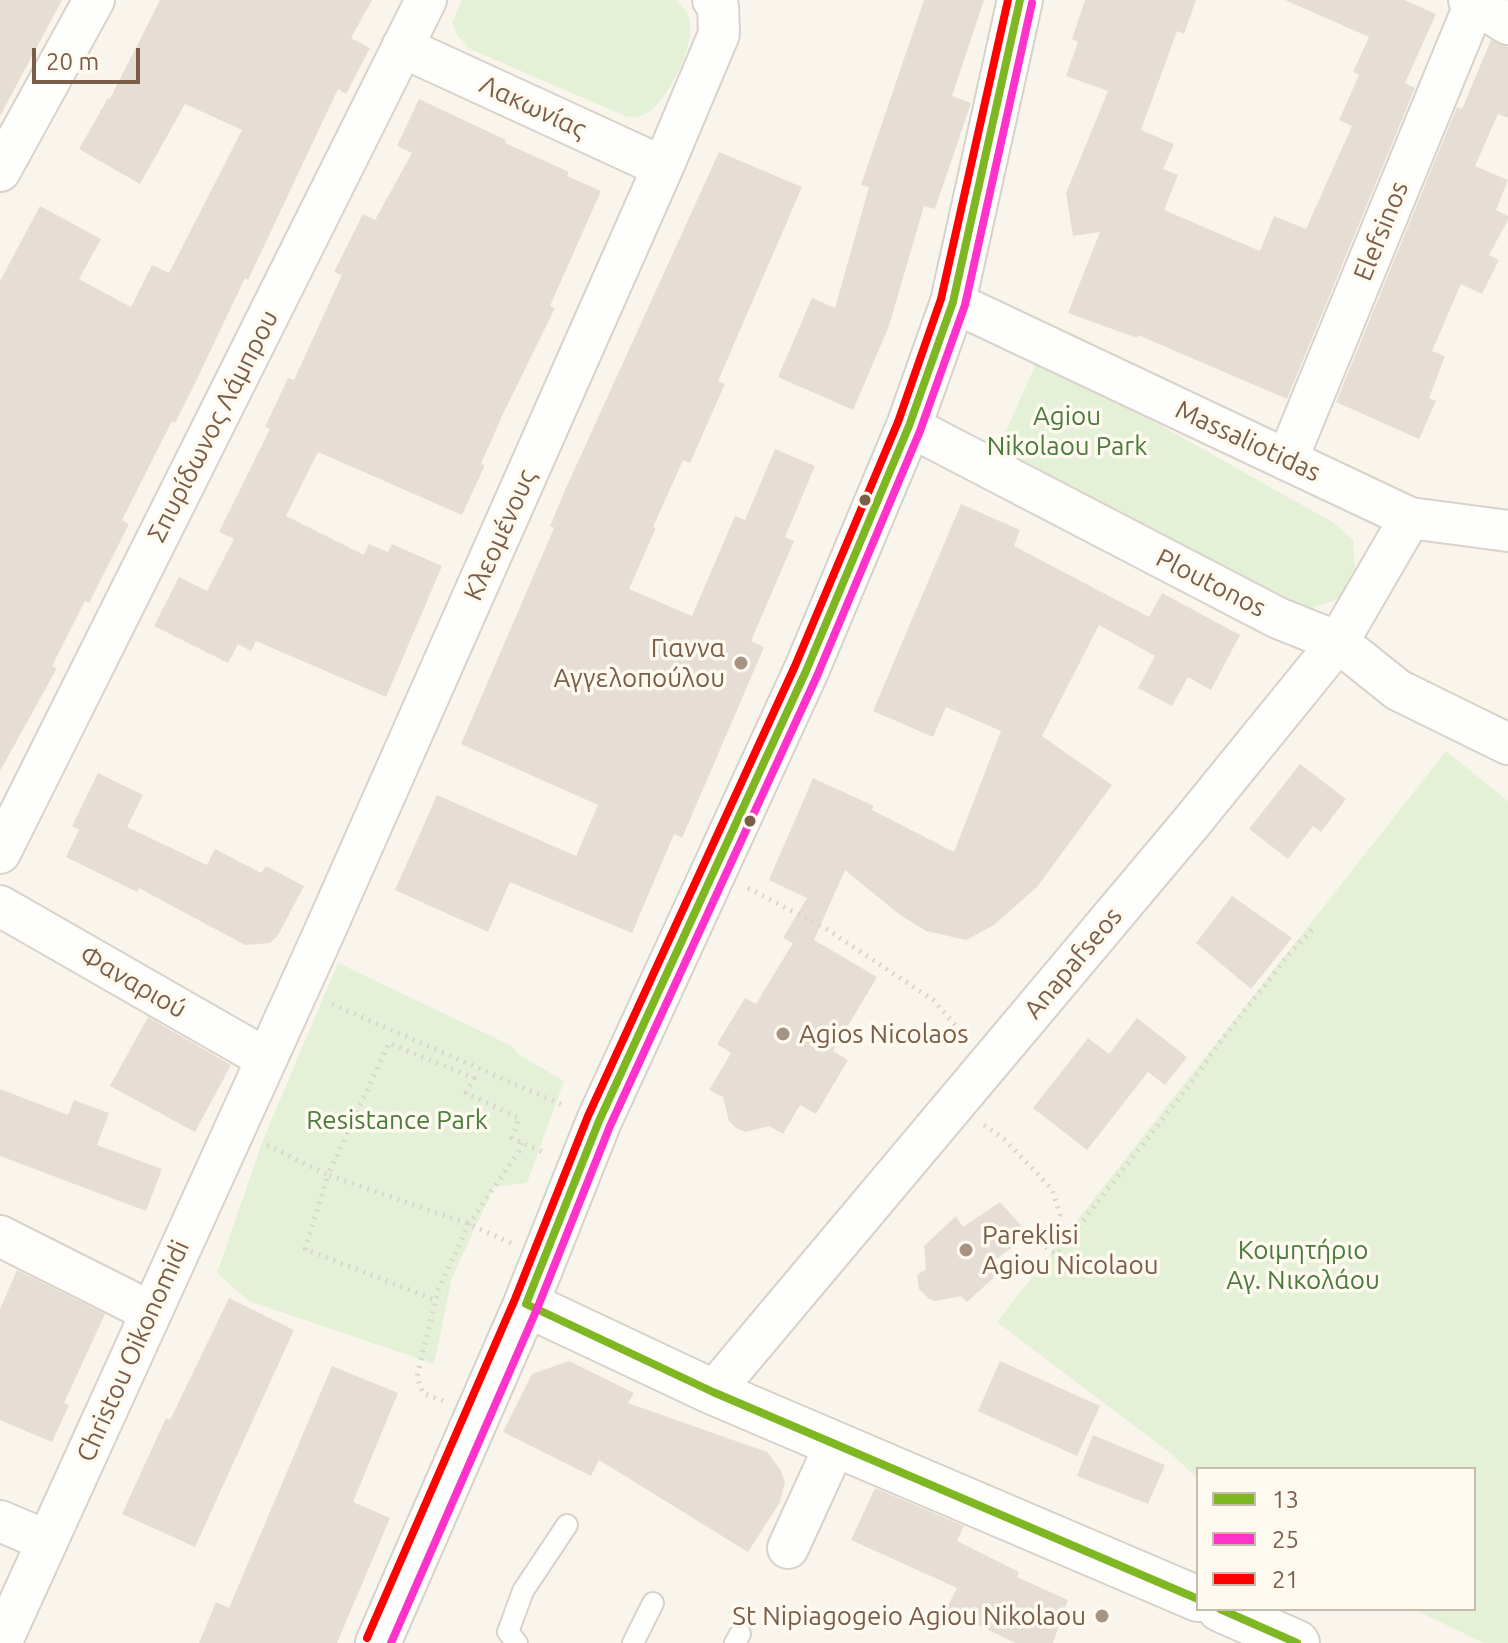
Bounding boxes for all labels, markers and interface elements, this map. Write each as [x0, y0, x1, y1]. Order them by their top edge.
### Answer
scale bar [36, 32, 144, 82]
text: 20 m [46, 48, 99, 75]
street label: Λακωνίας [475, 69, 591, 145]
street label: Elefsinos [1347, 177, 1415, 285]
street label: Σπυρίδωνος Λάμπρου [141, 305, 285, 547]
street label: Massaliotidas [1170, 394, 1326, 488]
park label: Agiou Nikolaou Park [987, 400, 1147, 462]
street label: Κλεομένους [457, 465, 543, 605]
unlabelled marker [857, 492, 873, 508]
street label: Ploutonos [1151, 542, 1271, 624]
place label: Γιαννα Αγγελοπούλου [554, 632, 725, 694]
marker: Γιαννα Αγγελοπούλου [732, 654, 750, 672]
unlabelled marker [742, 813, 758, 829]
street label: Anapafseos [1017, 901, 1129, 1025]
street label: Φαναριού [74, 939, 192, 1025]
place label: Agios Nicolaos [799, 1018, 968, 1050]
marker: Agios Nicolaos [774, 1025, 792, 1043]
park label: Resistance Park [306, 1104, 488, 1136]
place label: Pareklisi Agiou Nicolaou [982, 1219, 1159, 1280]
park label: Κοιμητήριο Αγ. Νικολάου [1226, 1234, 1380, 1296]
street label: Christou Oikonomidi [70, 1235, 196, 1467]
marker: Pareklisi Agiou Nicolaou [957, 1241, 975, 1259]
legend [1196, 1467, 1476, 1611]
text: 13 [1272, 1486, 1299, 1513]
text: 25 [1272, 1526, 1299, 1553]
text: 21 [1272, 1566, 1299, 1593]
place label: St Nipiagogeio Agiou Nikolaou [732, 1600, 1086, 1632]
marker: St Nipiagogeio Agiou Nikolaou [1093, 1607, 1111, 1625]

